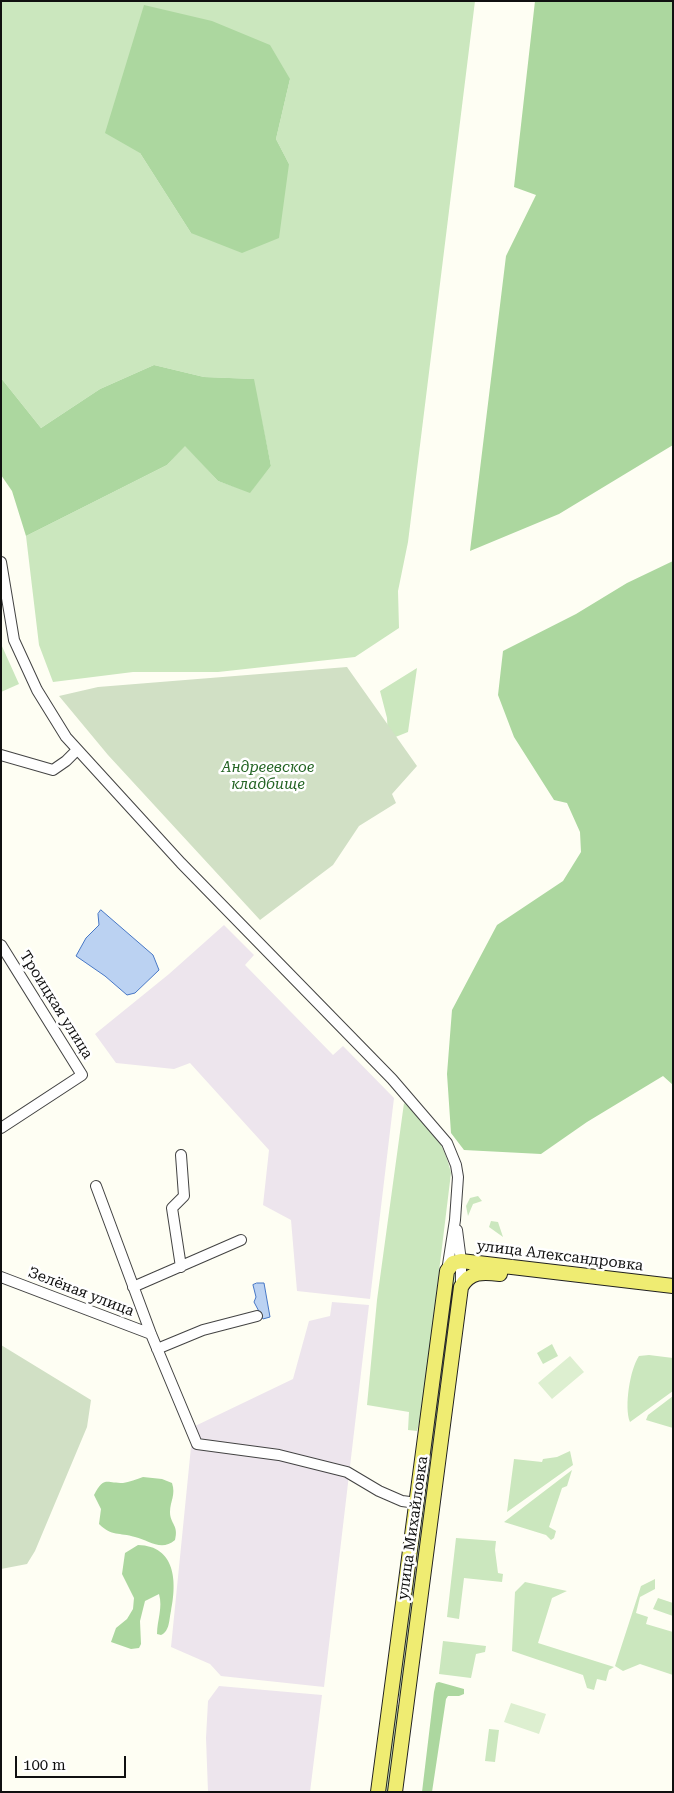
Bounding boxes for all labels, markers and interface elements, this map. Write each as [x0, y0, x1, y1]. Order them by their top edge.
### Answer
park label: Андреевское кладбище [222, 759, 314, 794]
street label: Троицкая улица [16, 948, 96, 1062]
street label: улица Александровка [476, 1237, 644, 1275]
street label: Зелёная улица [25, 1264, 137, 1320]
street label: улица Михайловка [394, 1455, 432, 1601]
scale bar [18, 1746, 129, 1778]
text: 100 m [23, 1756, 66, 1774]

